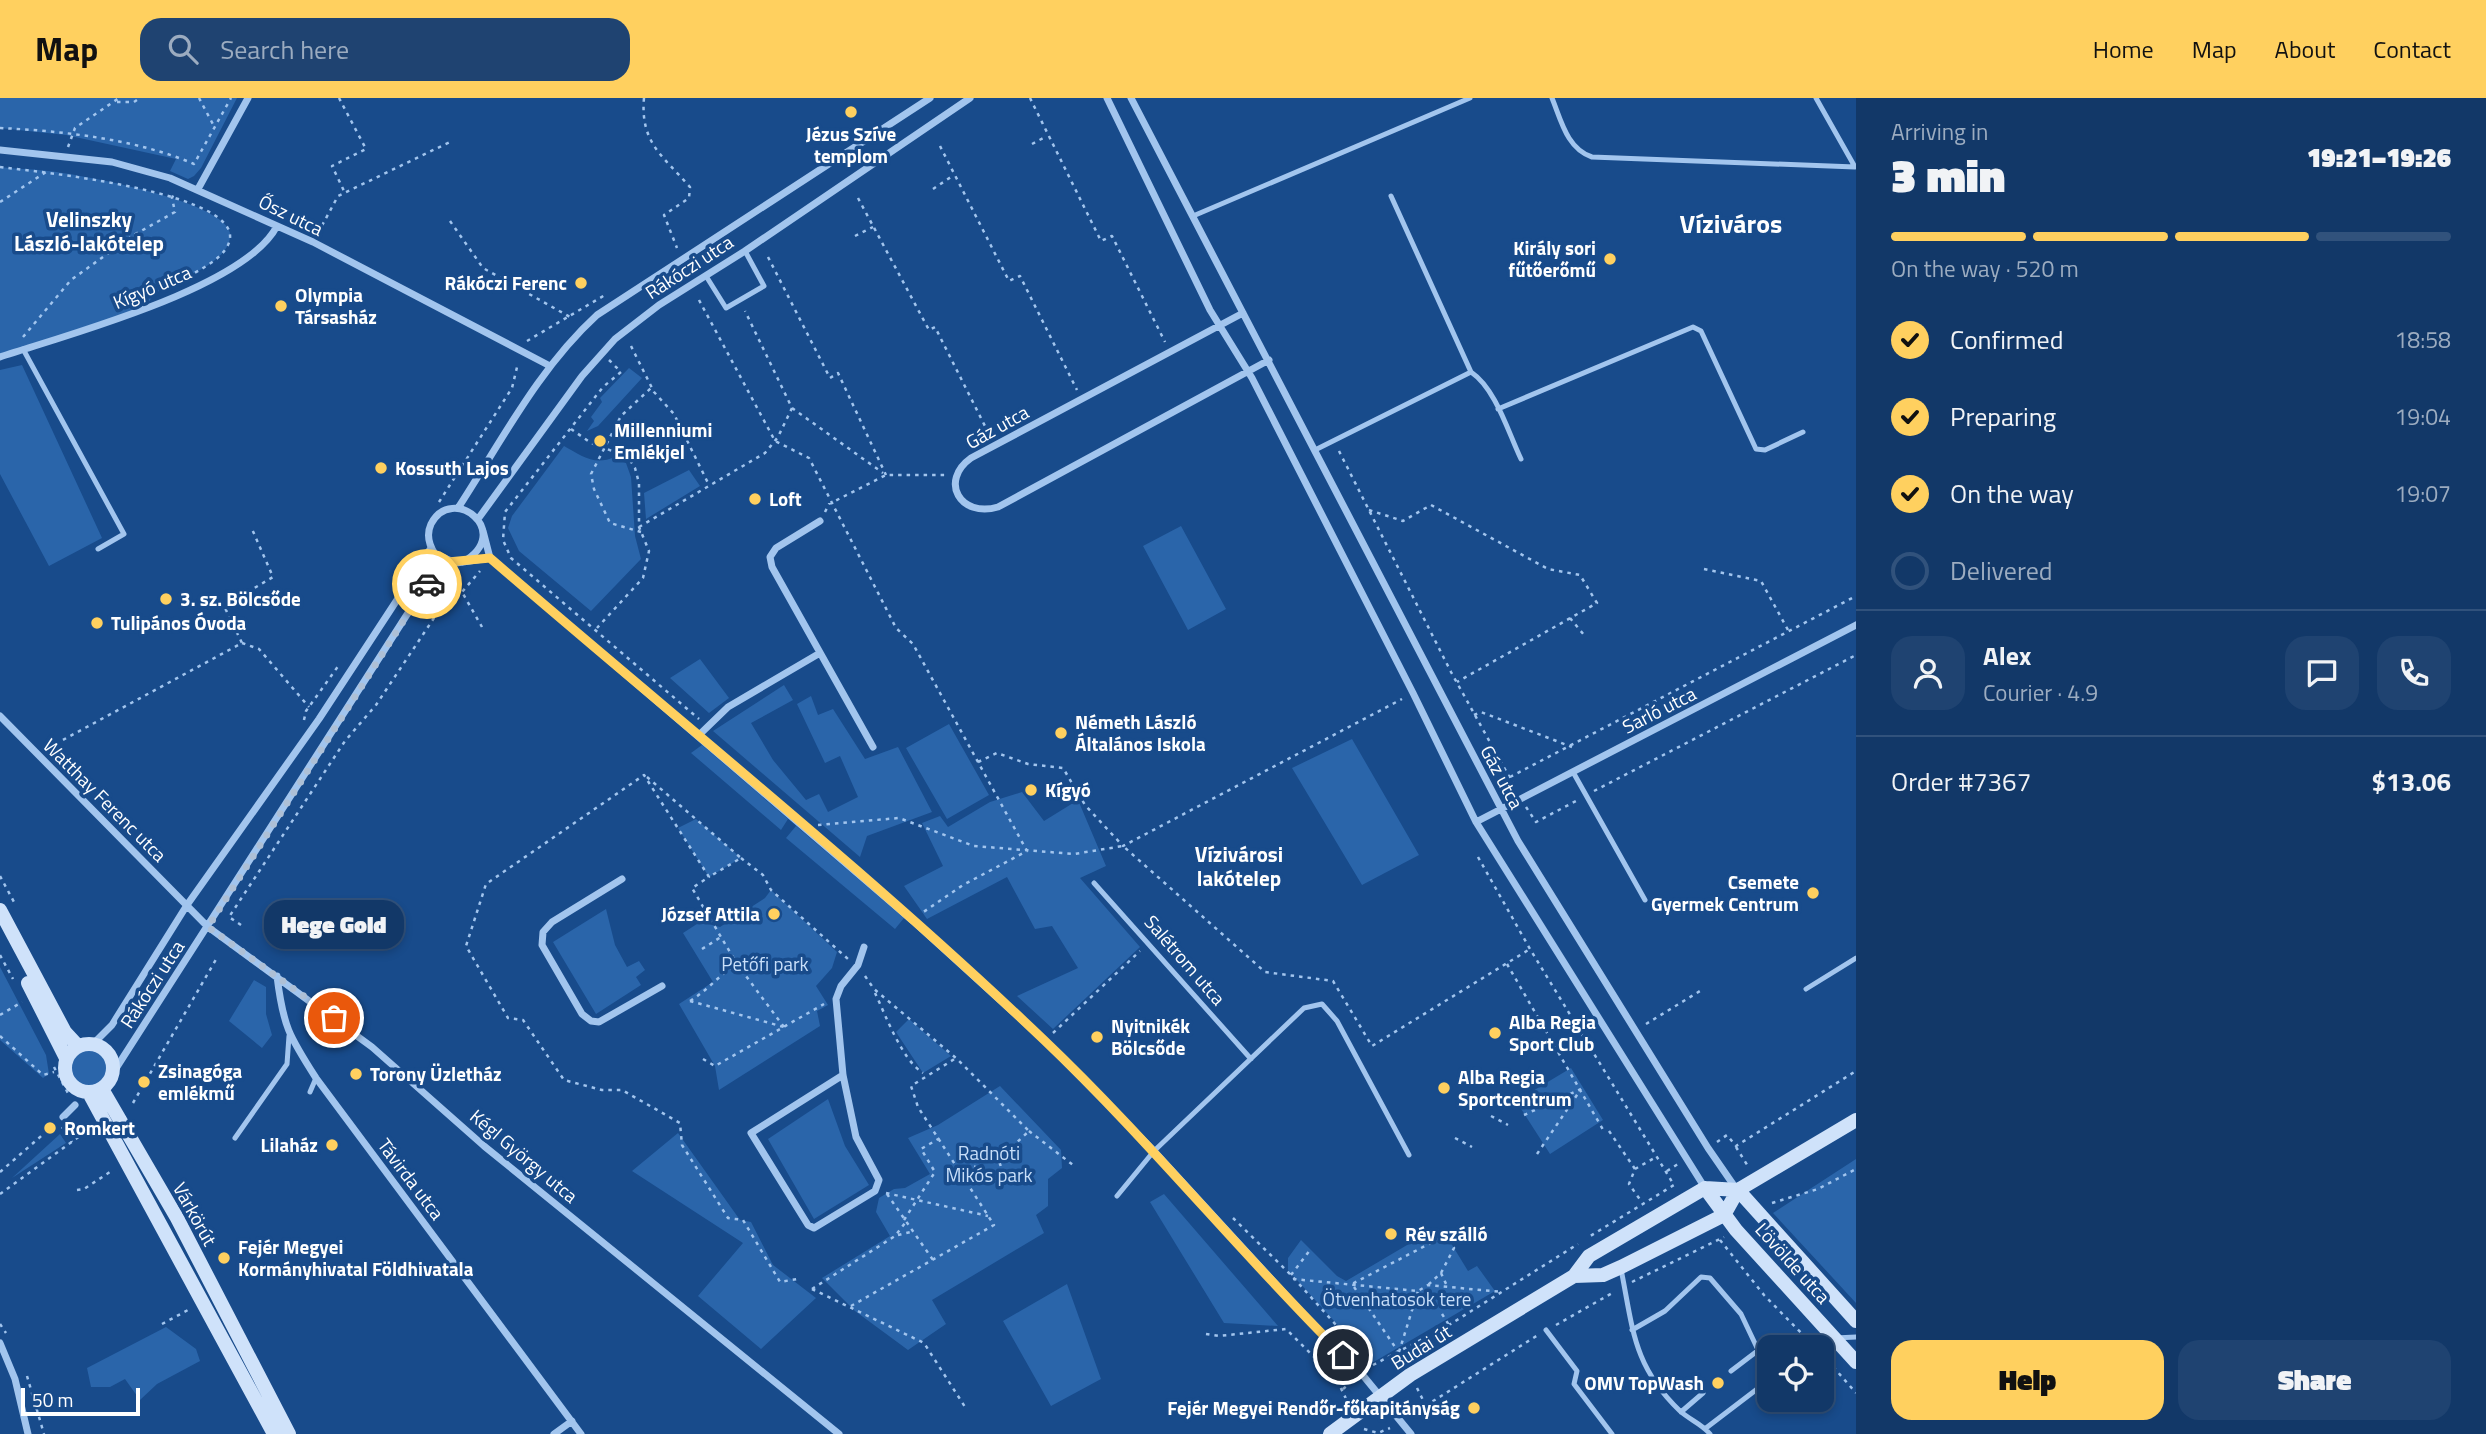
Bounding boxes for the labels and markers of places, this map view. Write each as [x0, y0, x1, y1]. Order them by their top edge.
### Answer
marker: Jézus Szíve templom [843, 104, 859, 120]
place label: Jézus Szíve templom [806, 119, 897, 170]
place label: Király sori fűtőerőmű [1508, 233, 1596, 284]
marker: Király sori fűtőerőmű [1602, 251, 1618, 267]
place label: Rákóczi Ferenc [445, 268, 567, 297]
marker: Rákóczi Ferenc [573, 275, 589, 291]
place label: Olympia Társasház [295, 280, 377, 331]
marker: Olympia Társasház [273, 298, 289, 314]
place label: Millenniumi Emlékjel [614, 415, 712, 466]
marker: Millenniumi Emlékjel [592, 433, 608, 449]
place label: Kossuth Lajos [395, 453, 509, 482]
marker: Kossuth Lajos [373, 460, 389, 476]
place label: Loft [769, 484, 802, 513]
marker: Loft [747, 491, 763, 507]
place label: 3. sz. Bölcsőde [180, 584, 301, 613]
marker: 3. sz. Bölcsőde [158, 591, 174, 607]
place label: Tulipános Óvoda [111, 608, 247, 637]
marker: Tulipános Óvoda [89, 615, 105, 631]
place label: Németh László Általános Iskola [1075, 707, 1206, 758]
marker: Németh László Általános Iskola [1053, 725, 1069, 741]
place label: Kígyó [1045, 775, 1091, 804]
marker: Kígyó [1023, 782, 1039, 798]
place label: Csemete Gyermek Centrum [1651, 867, 1799, 918]
marker: Csemete Gyermek Centrum [1805, 885, 1821, 901]
callout: Hege Gold [264, 899, 404, 948]
place label: József Attila [661, 899, 760, 928]
marker: József Attila [766, 906, 782, 922]
pin [304, 988, 364, 1048]
place label: Alba Regia Sport Club [1509, 1007, 1596, 1058]
place label: Nyitnikék Bölcsőde [1111, 1011, 1190, 1062]
marker: Alba Regia Sport Club [1487, 1025, 1503, 1041]
marker: Nyitnikék Bölcsőde [1089, 1029, 1105, 1045]
place label: Zsinagóga emlékmű [158, 1056, 243, 1107]
place label: Torony Üzletház [370, 1059, 502, 1088]
place label: Alba Regia Sportcentrum [1458, 1062, 1572, 1113]
marker: Torony Üzletház [348, 1066, 364, 1082]
marker: Zsinagóga emlékmű [136, 1074, 152, 1090]
marker: Alba Regia Sportcentrum [1436, 1080, 1452, 1096]
place label: Romkert [64, 1113, 135, 1142]
marker: Romkert [42, 1120, 58, 1136]
place label: Lilaház [260, 1130, 318, 1159]
marker: Lilaház [324, 1137, 340, 1153]
place label: Rév szálló [1405, 1219, 1488, 1248]
marker: Rév szálló [1383, 1226, 1399, 1242]
place label: Fejér Megyei Kormányhivatal Földhivatala [238, 1232, 474, 1283]
marker: Fejér Megyei Kormányhivatal Földhivatala [216, 1250, 232, 1266]
pin [1313, 1325, 1373, 1385]
place label: OMV TopWash [1584, 1368, 1704, 1397]
marker: OMV TopWash [1710, 1375, 1726, 1391]
place label: Fejér Megyei Rendőr-főkapitányság [1167, 1393, 1460, 1422]
marker: Fejér Megyei Rendőr-főkapitányság [1466, 1400, 1482, 1416]

